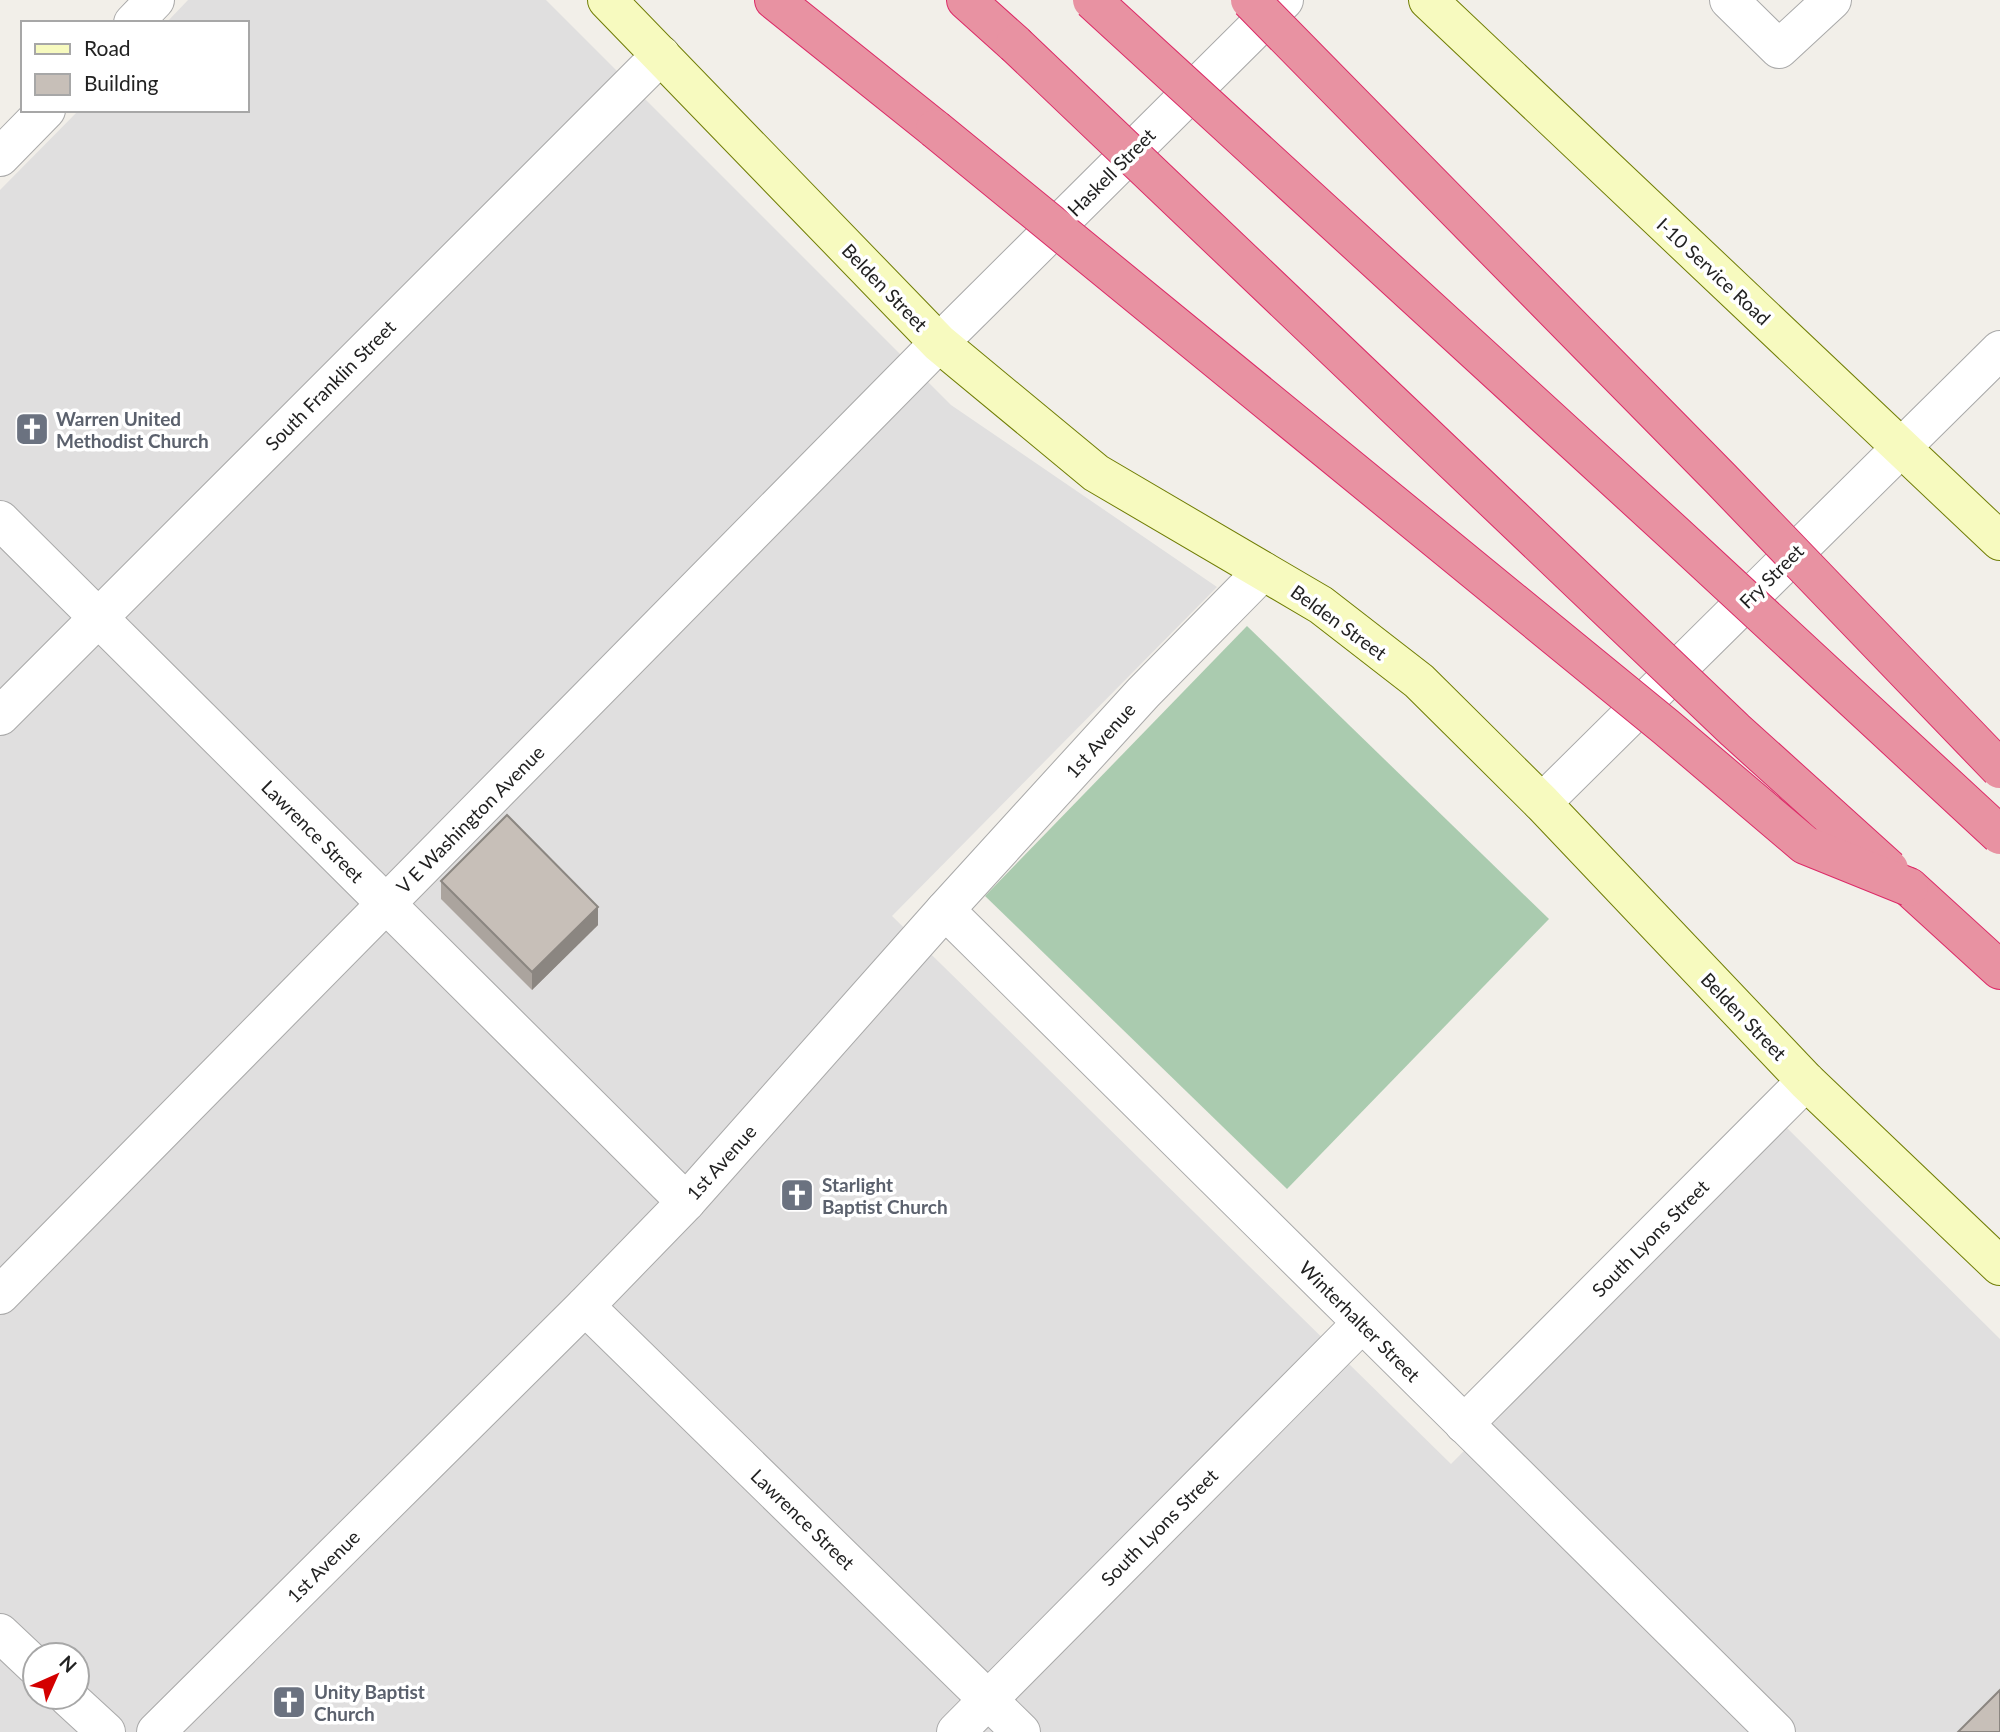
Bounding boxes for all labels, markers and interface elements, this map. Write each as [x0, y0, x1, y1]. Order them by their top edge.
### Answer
legend [21, 21, 248, 112]
text: Road [84, 35, 131, 60]
text: Building [84, 70, 159, 95]
street label: Haskell Street [1062, 123, 1160, 221]
street label: I-10 Service Road [1652, 213, 1776, 329]
street label: Belden Street [838, 238, 933, 336]
street label: South Franklin Street [260, 315, 400, 455]
place label: Warren United Methodist Church [56, 407, 209, 452]
church icon: Warren United Methodist Church [13, 410, 51, 448]
street label: Fry Street [1734, 539, 1808, 613]
street label: Belden Street [1287, 580, 1392, 665]
street label: 1st Avenue [1060, 698, 1140, 782]
street label: V E Washington Avenue [391, 740, 549, 898]
street label: Lawrence Street [257, 775, 369, 887]
street label: Belden Street [1697, 967, 1792, 1065]
street label: 1st Avenue [681, 1120, 761, 1204]
place label: Starlight Baptist Church [822, 1173, 948, 1218]
street label: South Lyons Street [1587, 1175, 1713, 1301]
church icon: Starlight Baptist Church [778, 1176, 816, 1214]
street label: Winterhalter Street [1295, 1256, 1425, 1386]
street label: Lawrence Street [746, 1464, 860, 1574]
street label: South Lyons Street [1096, 1464, 1222, 1590]
street label: 1st Avenue [282, 1525, 364, 1607]
north arrow [21, 1641, 91, 1711]
text: N [55, 1650, 82, 1677]
place label: Unity Baptist Church [314, 1680, 425, 1725]
church icon: Unity Baptist Church [270, 1683, 308, 1721]

